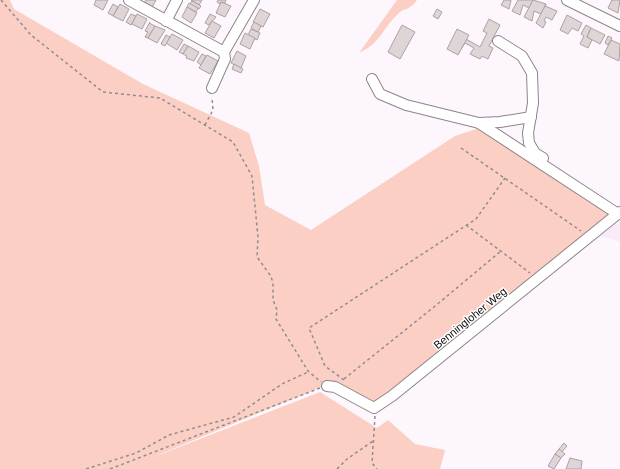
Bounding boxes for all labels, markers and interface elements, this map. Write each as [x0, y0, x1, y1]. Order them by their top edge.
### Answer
street label: Benningloher Weg [431, 285, 509, 351]

